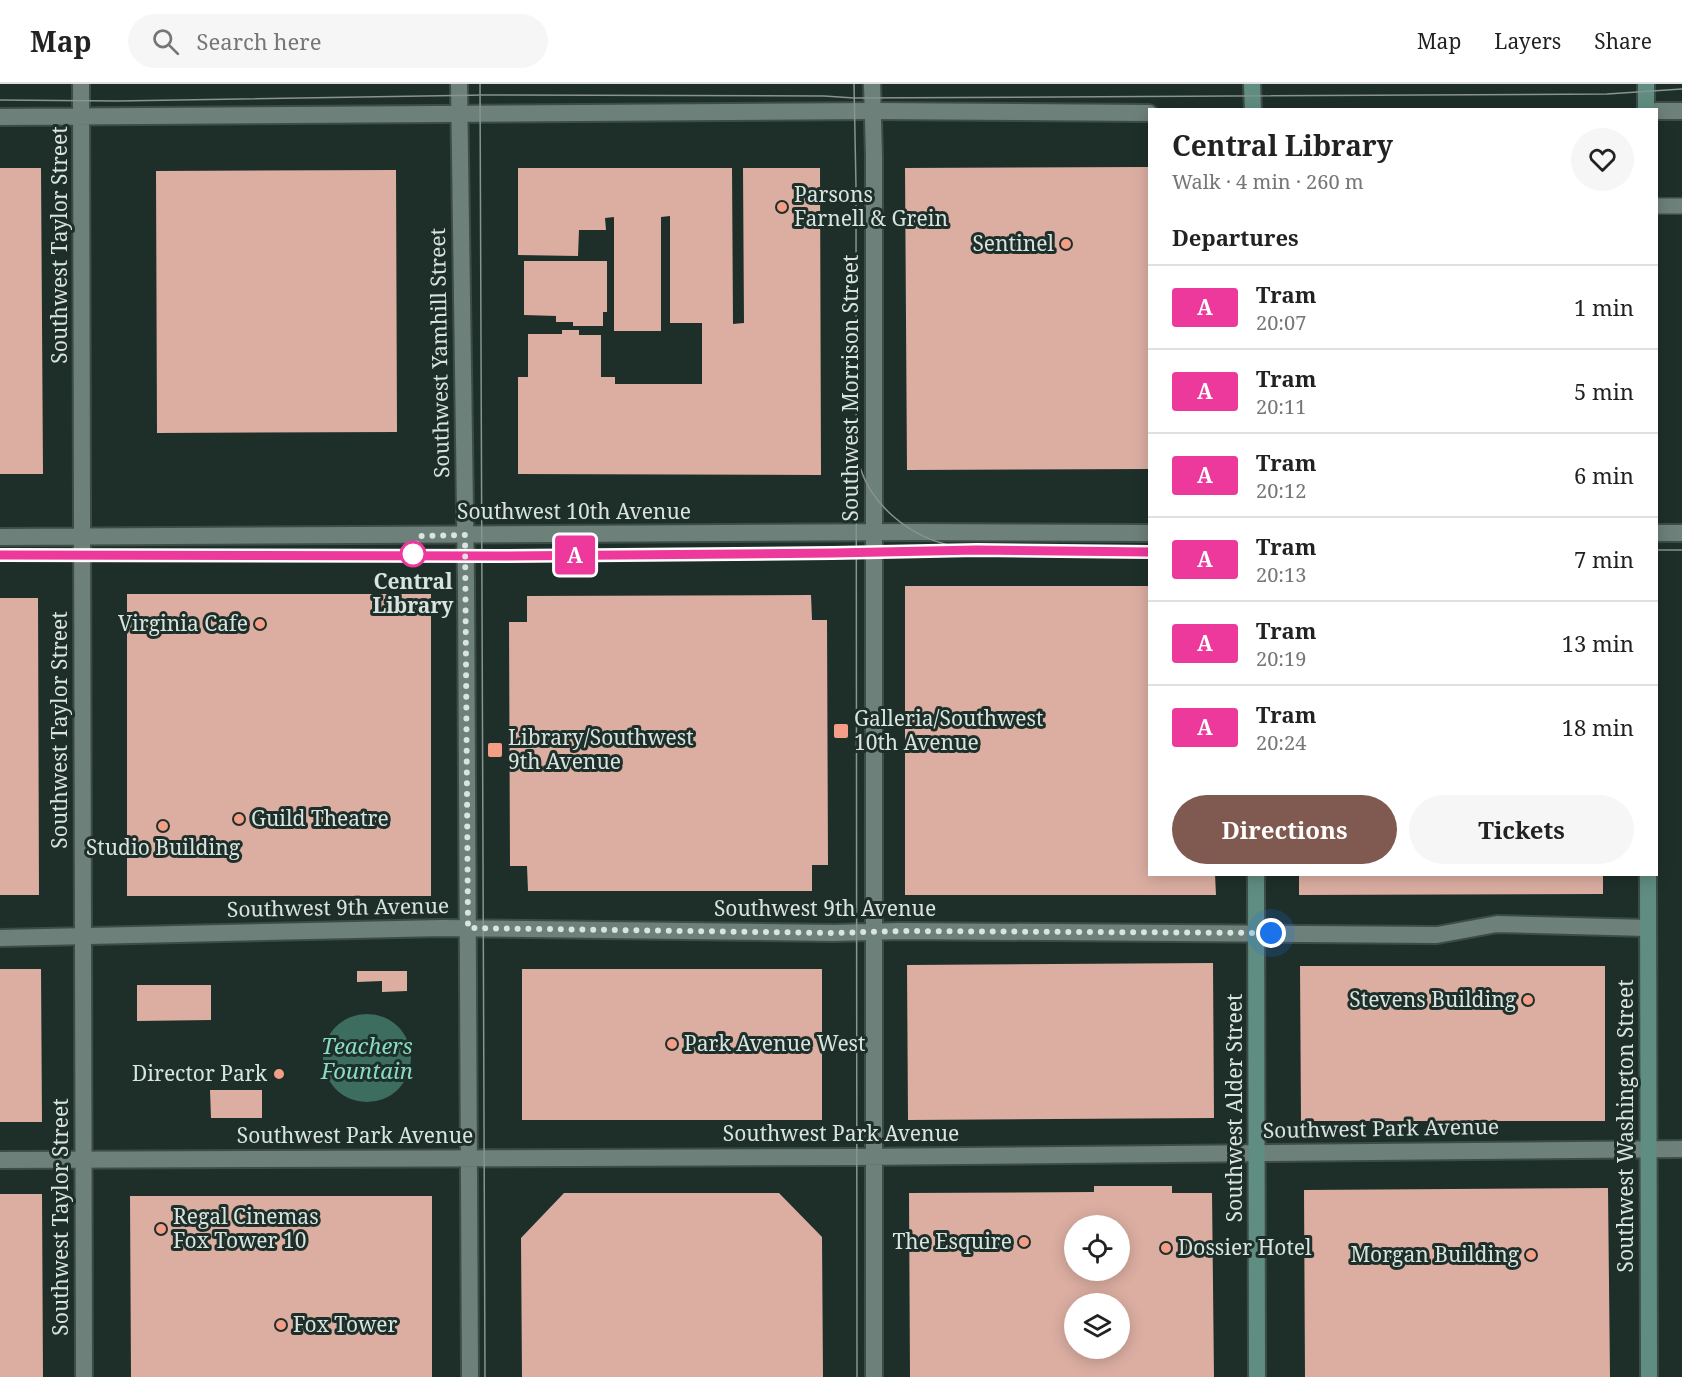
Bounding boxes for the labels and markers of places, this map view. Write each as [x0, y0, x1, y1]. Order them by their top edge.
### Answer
place label: Parsons Farnell & Grein [794, 180, 948, 232]
marker: Parsons Farnell & Grein [775, 200, 789, 214]
place label: Sentinel [972, 229, 1054, 257]
marker: Sentinel [1059, 237, 1073, 251]
marker: Central Library [400, 541, 426, 567]
place label: Central Library [372, 567, 454, 619]
place label: Virginia Cafe [118, 609, 248, 637]
marker: Virginia Cafe [253, 617, 267, 631]
place label: Galleria/Southwest 10th Avenue [854, 704, 1043, 756]
marker: Galleria/Southwest 10th Avenue [832, 722, 850, 740]
place label: Library/Southwest 9th Avenue [508, 723, 694, 775]
marker: Library/Southwest 9th Avenue [486, 741, 504, 759]
place label: Guild Theatre [251, 804, 389, 832]
marker: Guild Theatre [232, 812, 246, 826]
marker: Studio Building [156, 819, 170, 833]
place label: Studio Building [86, 833, 241, 861]
place label: Stevens Building [1349, 985, 1517, 1013]
marker: Stevens Building [1521, 993, 1535, 1007]
place label: Park Avenue West [684, 1029, 865, 1057]
marker: Park Avenue West [665, 1037, 679, 1051]
place label: Director Park [132, 1059, 268, 1087]
marker: Director Park [272, 1067, 286, 1081]
place label: Regal Cinemas Fox Tower 10 [173, 1202, 319, 1254]
marker: Regal Cinemas Fox Tower 10 [154, 1222, 168, 1236]
place label: The Esquire [892, 1227, 1012, 1255]
place label: Dossier Hotel [1178, 1233, 1312, 1261]
marker: The Esquire [1017, 1235, 1031, 1249]
place label: Morgan Building [1350, 1240, 1520, 1268]
marker: Dossier Hotel [1159, 1241, 1173, 1255]
marker: Morgan Building [1524, 1248, 1538, 1262]
place label: Fox Tower [293, 1310, 398, 1338]
marker: Fox Tower [274, 1318, 288, 1332]

